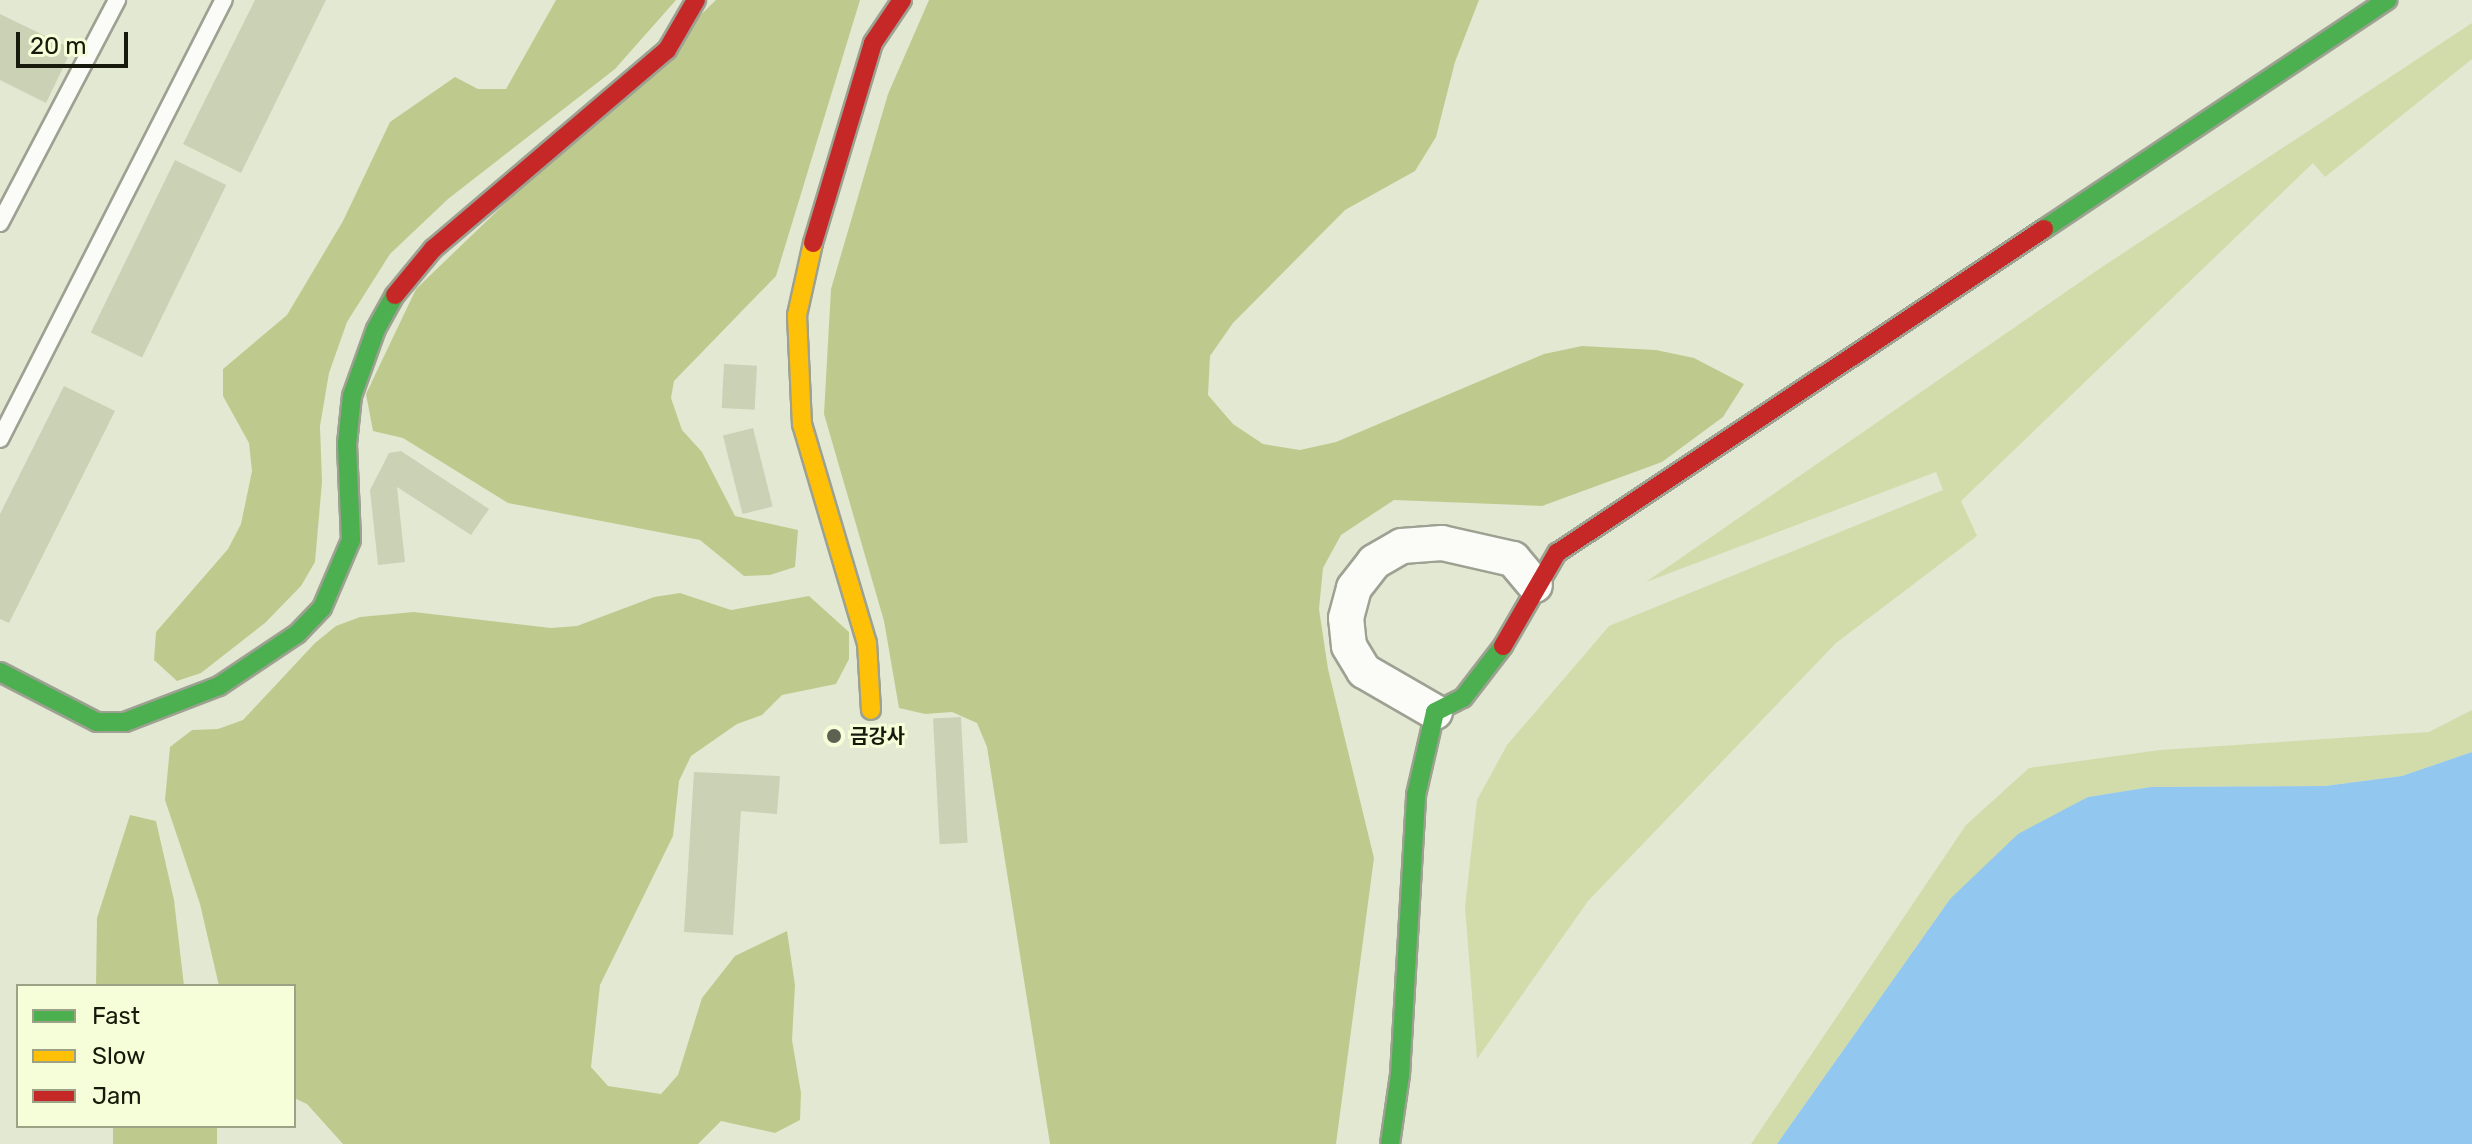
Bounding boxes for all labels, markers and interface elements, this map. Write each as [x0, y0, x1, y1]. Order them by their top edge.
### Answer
scale bar [20, 16, 132, 66]
text: 20 m [30, 32, 87, 60]
place label: 금강사 [850, 724, 905, 748]
marker: 금강사 [825, 727, 843, 745]
legend [16, 984, 296, 1128]
text: Fast [92, 1002, 140, 1030]
text: Slow [92, 1042, 145, 1070]
text: Jam [92, 1082, 142, 1110]

